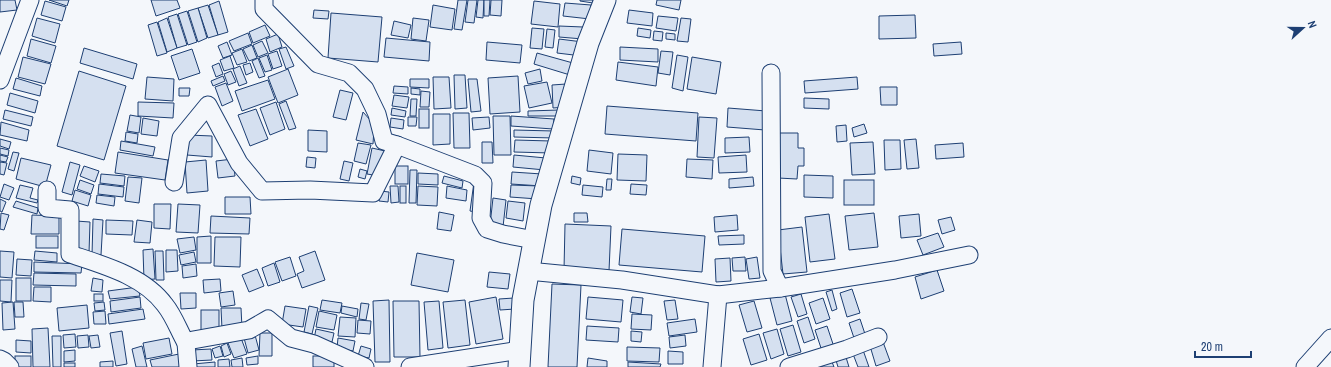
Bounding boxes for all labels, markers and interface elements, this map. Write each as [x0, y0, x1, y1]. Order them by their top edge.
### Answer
north arrow [1283, 8, 1323, 48]
text: N [1305, 19, 1320, 30]
scale bar [1195, 333, 1251, 359]
text: 20 m [1201, 339, 1223, 355]

